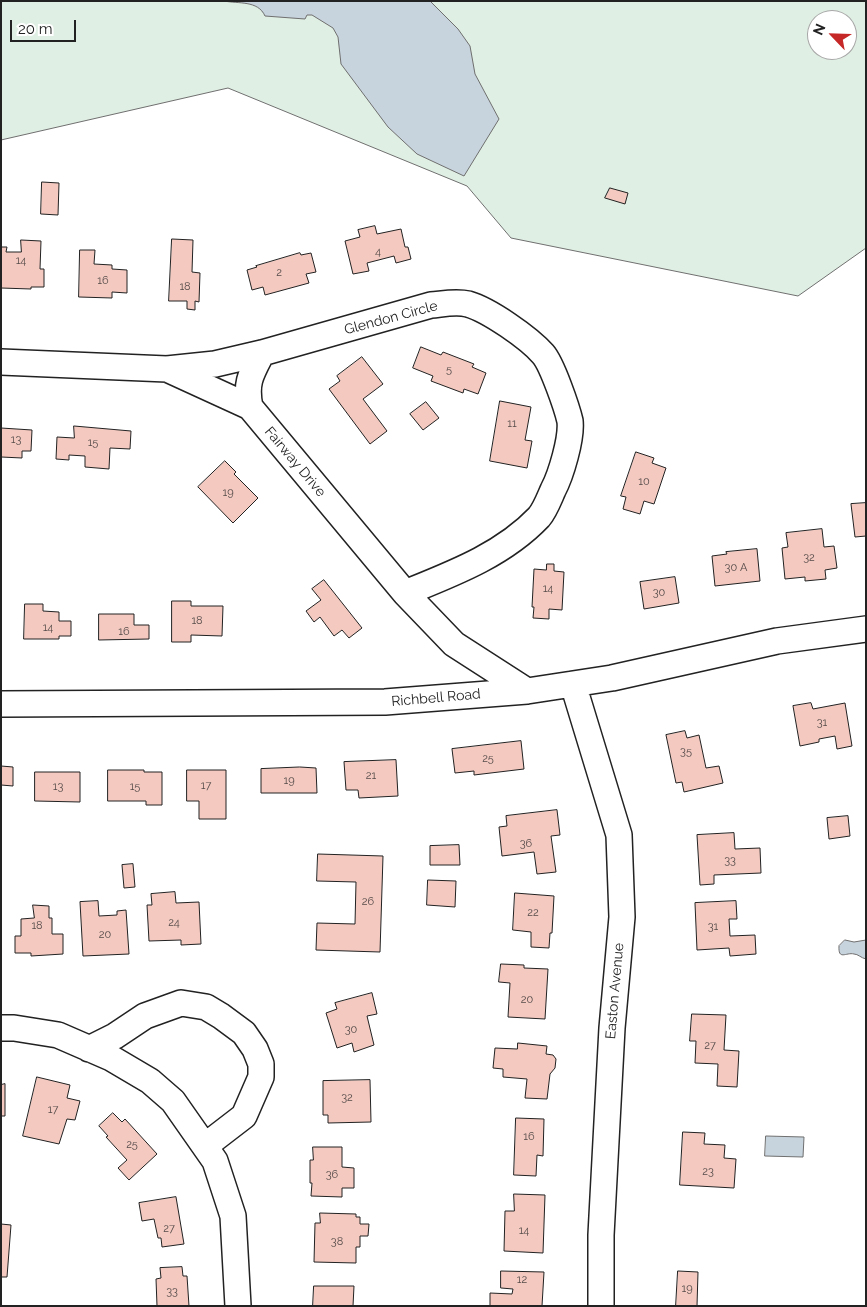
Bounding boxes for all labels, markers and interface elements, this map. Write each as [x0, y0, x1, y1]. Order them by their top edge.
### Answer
scale bar [12, 10, 79, 42]
north arrow [807, 10, 857, 60]
text: 20 m [18, 20, 53, 38]
text: N [810, 21, 829, 37]
house number: 4 [375, 245, 381, 259]
house number: 14 [16, 254, 26, 268]
house number: 2 [276, 266, 282, 280]
house number: 16 [97, 274, 109, 288]
house number: 18 [179, 280, 191, 294]
street label: Glendon Circle [342, 297, 440, 339]
house number: 5 [446, 363, 452, 377]
house number: 11 [507, 417, 517, 431]
street label: Fairway Drive [261, 424, 329, 500]
house number: 13 [11, 433, 21, 447]
house number: 15 [88, 436, 98, 450]
house number: 10 [638, 475, 650, 489]
house number: 19 [222, 486, 234, 500]
house number: 32 [803, 551, 815, 565]
house number: 30 A [725, 561, 747, 575]
house number: 14 [543, 582, 553, 596]
house number: 30 [653, 586, 665, 600]
house number: 18 [191, 614, 203, 628]
house number: 14 [43, 621, 53, 635]
house number: 16 [118, 625, 130, 639]
street label: Richbell Road [391, 686, 481, 710]
house number: 31 [817, 716, 827, 730]
house number: 35 [680, 745, 692, 759]
house number: 25 [482, 752, 494, 766]
house number: 21 [366, 769, 376, 783]
house number: 19 [283, 774, 295, 788]
house number: 17 [201, 779, 211, 793]
house number: 13 [53, 780, 63, 794]
house number: 15 [130, 780, 140, 794]
house number: 36 [520, 837, 532, 851]
house number: 33 [724, 854, 736, 868]
house number: 26 [362, 895, 374, 909]
house number: 22 [527, 906, 539, 920]
house number: 24 [168, 916, 180, 930]
house number: 18 [31, 919, 43, 933]
house number: 31 [708, 920, 718, 934]
house number: 20 [99, 928, 111, 942]
street label: Easton Avenue [602, 942, 628, 1040]
house number: 20 [521, 993, 533, 1007]
house number: 30 [345, 1023, 357, 1037]
house number: 27 [704, 1039, 716, 1053]
house number: 32 [341, 1091, 353, 1105]
house number: 17 [48, 1103, 58, 1117]
house number: 16 [523, 1130, 535, 1144]
house number: 25 [126, 1138, 138, 1152]
house number: 23 [702, 1165, 714, 1179]
house number: 36 [326, 1168, 338, 1182]
house number: 27 [163, 1222, 175, 1236]
house number: 14 [519, 1224, 529, 1238]
house number: 38 [331, 1235, 343, 1249]
house number: 12 [517, 1273, 527, 1287]
house number: 19 [681, 1282, 693, 1296]
house number: 33 [166, 1285, 178, 1299]

